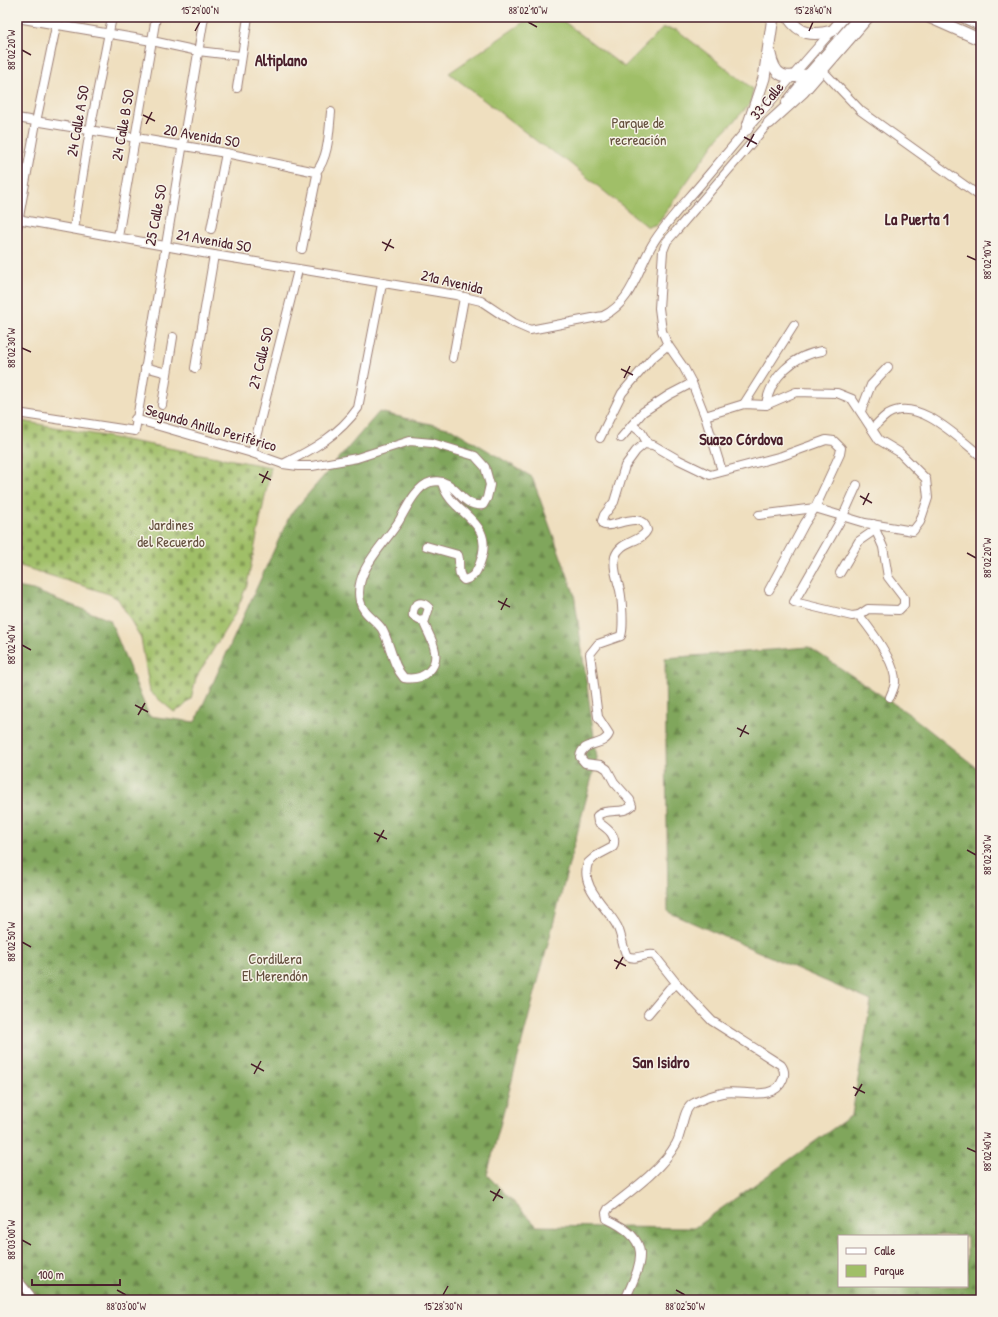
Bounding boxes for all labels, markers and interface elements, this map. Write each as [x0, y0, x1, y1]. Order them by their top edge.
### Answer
text: 15°29'00"N [181, 4, 219, 17]
text: 88°02'10"W [508, 4, 548, 17]
text: 15°28'40"N [794, 4, 832, 17]
text: 88°02'20"W [5, 29, 18, 70]
district label: Altiplano [255, 49, 308, 72]
street label: 33 Calle [745, 77, 788, 124]
street label: 24 Calle A SO [61, 84, 94, 158]
street label: 24 Calle B SO [106, 87, 139, 162]
park label: Parque de recreación [609, 112, 667, 150]
street label: 20 Avenida SO [162, 118, 242, 153]
street label: 25 Calle SO [139, 182, 172, 247]
district label: La Puerta 1 [885, 208, 949, 230]
street label: 21 Avenida SO [175, 224, 253, 257]
text: 88°02'10"W [981, 240, 994, 280]
street label: 21a Avenida [419, 264, 485, 299]
street label: 27 Calle SO [243, 325, 278, 391]
text: 88°02'30"W [5, 327, 18, 368]
street label: Segundo Anillo Periférico [143, 399, 279, 456]
district label: Suazo Córdova [699, 428, 784, 450]
park label: Jardines del Recuerdo [137, 514, 205, 552]
text: 88°02'20"W [981, 537, 994, 578]
text: 88°02'40"W [5, 625, 18, 665]
text: 88°02'30"W [981, 834, 994, 875]
text: 88°02'50"W [5, 921, 18, 962]
park label: Cordillera El Merendón [242, 948, 308, 986]
district label: San Isidro [633, 1051, 690, 1073]
text: 88°02'40"W [981, 1132, 994, 1172]
text: 88°03'00"W [5, 1219, 18, 1260]
legend [838, 1235, 968, 1287]
text: Calle [874, 1242, 895, 1259]
scale bar [32, 1261, 120, 1287]
text: Parque [874, 1262, 904, 1279]
text: 100 m [38, 1266, 64, 1283]
text: 88°03'00"W [106, 1300, 147, 1313]
text: 15°28'30"N [424, 1300, 462, 1313]
text: 88°02'50"W [665, 1300, 706, 1313]

